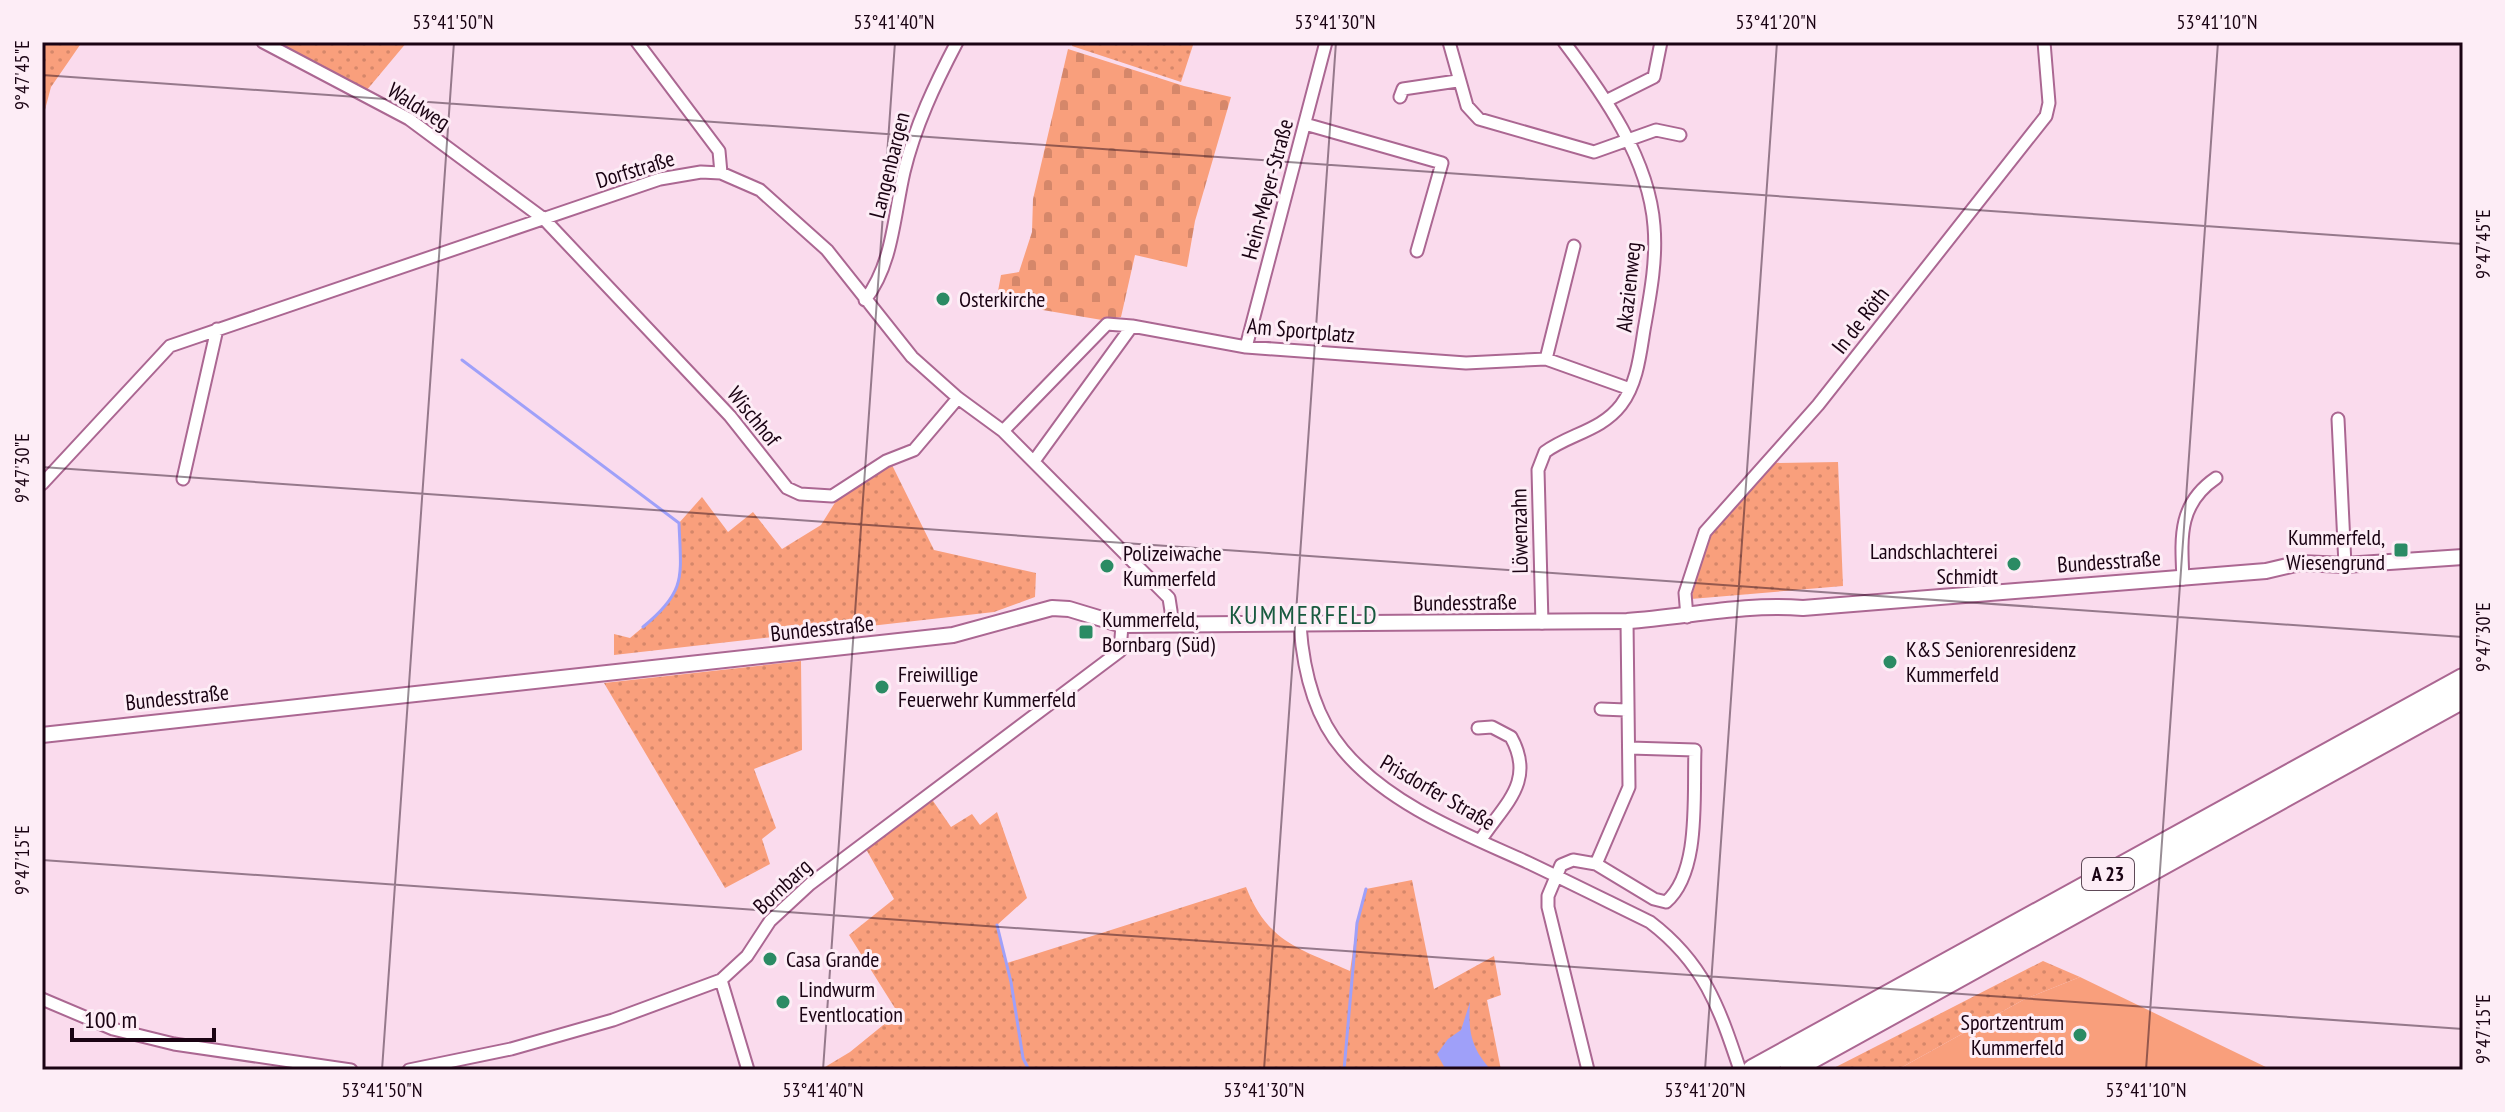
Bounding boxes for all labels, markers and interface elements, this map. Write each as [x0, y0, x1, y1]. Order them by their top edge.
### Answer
text: 53°41'50"N [413, 9, 493, 35]
text: 53°41'40"N [854, 9, 934, 35]
text: 53°41'30"N [1295, 9, 1375, 35]
text: 53°41'20"N [1736, 9, 1816, 35]
text: 53°41'10"N [2177, 9, 2257, 35]
text: 9°47'45"E [9, 40, 35, 110]
street label: Waldweg [382, 76, 456, 136]
street label: Langenbargen [862, 109, 916, 221]
street label: Hein-Meyer-Straße [1235, 116, 1299, 262]
street label: Dorfstraße [592, 144, 678, 194]
text: 9°47'45"E [2470, 209, 2496, 279]
street label: Akazienweg [1609, 241, 1647, 333]
street label: In de Röth [1825, 281, 1895, 359]
place label: Osterkirche [959, 285, 1045, 313]
marker: Osterkirche [934, 290, 952, 308]
street label: Am Sportplatz [1246, 311, 1356, 349]
street label: Wischhof [721, 380, 787, 453]
text: 9°47'30"E [9, 433, 35, 503]
street label: Löwenzahn [1504, 488, 1534, 574]
place label: Kummerfeld, Wiesengrund [2286, 523, 2385, 576]
place label: Landschlachterei Schmidt [1870, 537, 1998, 590]
place label: Polizeiwache Kummerfeld [1123, 539, 1222, 592]
marker: Kummerfeld, Wiesengrund [2392, 541, 2410, 559]
street label: Bundesstraße [2056, 543, 2162, 579]
marker: Landschlachterei Schmidt [2005, 555, 2023, 573]
marker: Polizeiwache Kummerfeld [1098, 557, 1116, 575]
street label: Bundesstraße [1413, 587, 1517, 617]
district label: KUMMERFELD [1229, 598, 1379, 631]
text: 9°47'30"E [2470, 602, 2496, 672]
place label: Kummerfeld, Bornbarg (Süd) [1102, 605, 1216, 658]
street label: Bundesstraße [769, 609, 875, 647]
marker: Kummerfeld, Bornbarg (Süd) [1077, 623, 1095, 641]
place label: K&S Seniorenresidenz Kummerfeld [1906, 635, 2076, 688]
marker: K&S Seniorenresidenz Kummerfeld [1881, 653, 1899, 671]
place label: Freiwillige Feuerwehr Kummerfeld [898, 660, 1076, 713]
street label: Bundesstraße [124, 678, 230, 716]
marker: Freiwillige Feuerwehr Kummerfeld [873, 678, 891, 696]
street label: Prisdorfer Straße [1376, 748, 1500, 836]
text: 9°47'15"E [9, 825, 35, 895]
street label: Bornbarg [747, 852, 817, 920]
road number: A 23 [2082, 858, 2134, 890]
place label: Casa Grande [786, 945, 879, 973]
marker: Casa Grande [761, 950, 779, 968]
place label: Lindwurm Eventlocation [799, 975, 903, 1028]
scale bar [72, 992, 214, 1042]
marker: Lindwurm Eventlocation [774, 993, 792, 1011]
text: 9°47'15"E [2470, 994, 2496, 1064]
text: 100 m [84, 1004, 137, 1035]
place label: Sportzentrum Kummerfeld [1961, 1008, 2064, 1061]
marker: Sportzentrum Kummerfeld [2071, 1026, 2089, 1044]
text: 53°41'50"N [342, 1077, 422, 1103]
text: 53°41'40"N [783, 1077, 863, 1103]
text: 53°41'30"N [1224, 1077, 1304, 1103]
text: 53°41'20"N [1665, 1077, 1745, 1103]
text: 53°41'10"N [2106, 1077, 2186, 1103]

